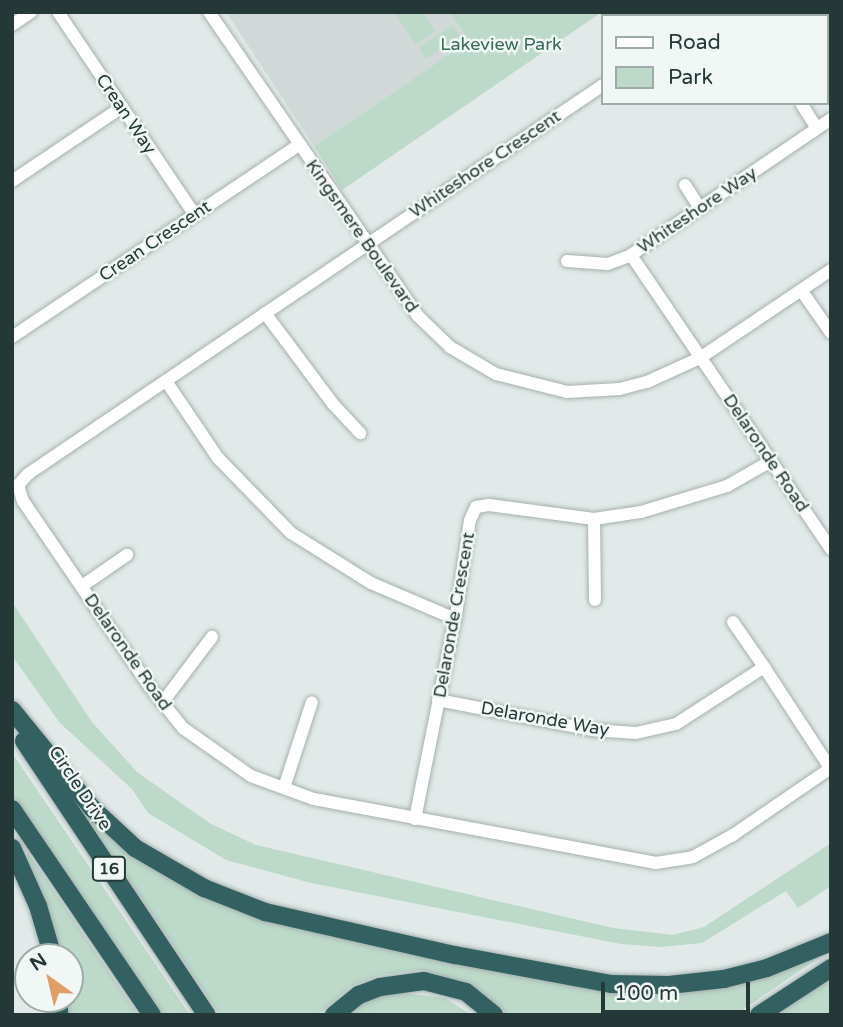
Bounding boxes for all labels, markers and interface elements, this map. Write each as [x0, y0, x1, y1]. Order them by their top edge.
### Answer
legend [602, 14, 829, 105]
text: Road [668, 30, 721, 55]
park label: Lakeview Park [440, 33, 562, 55]
text: Park [668, 65, 713, 90]
street label: Crean Way [91, 70, 161, 158]
street label: Whiteshore Crescent [405, 105, 565, 223]
street label: Kingsmere Boulevard [301, 155, 423, 317]
street label: Whiteshore Way [633, 162, 761, 258]
street label: Crean Crescent [95, 196, 215, 286]
street label: Delaronde Road [718, 390, 814, 516]
street label: Delaronde Crescent [429, 530, 479, 700]
street label: Delaronde Road [80, 589, 176, 715]
street label: Delaronde Way [479, 697, 611, 741]
street label: Circle Drive [44, 742, 116, 834]
road number: 16 [92, 856, 126, 882]
north arrow [14, 943, 84, 1013]
text: N [26, 949, 51, 976]
scale bar [605, 968, 754, 1012]
text: 100 m [614, 981, 678, 1006]

